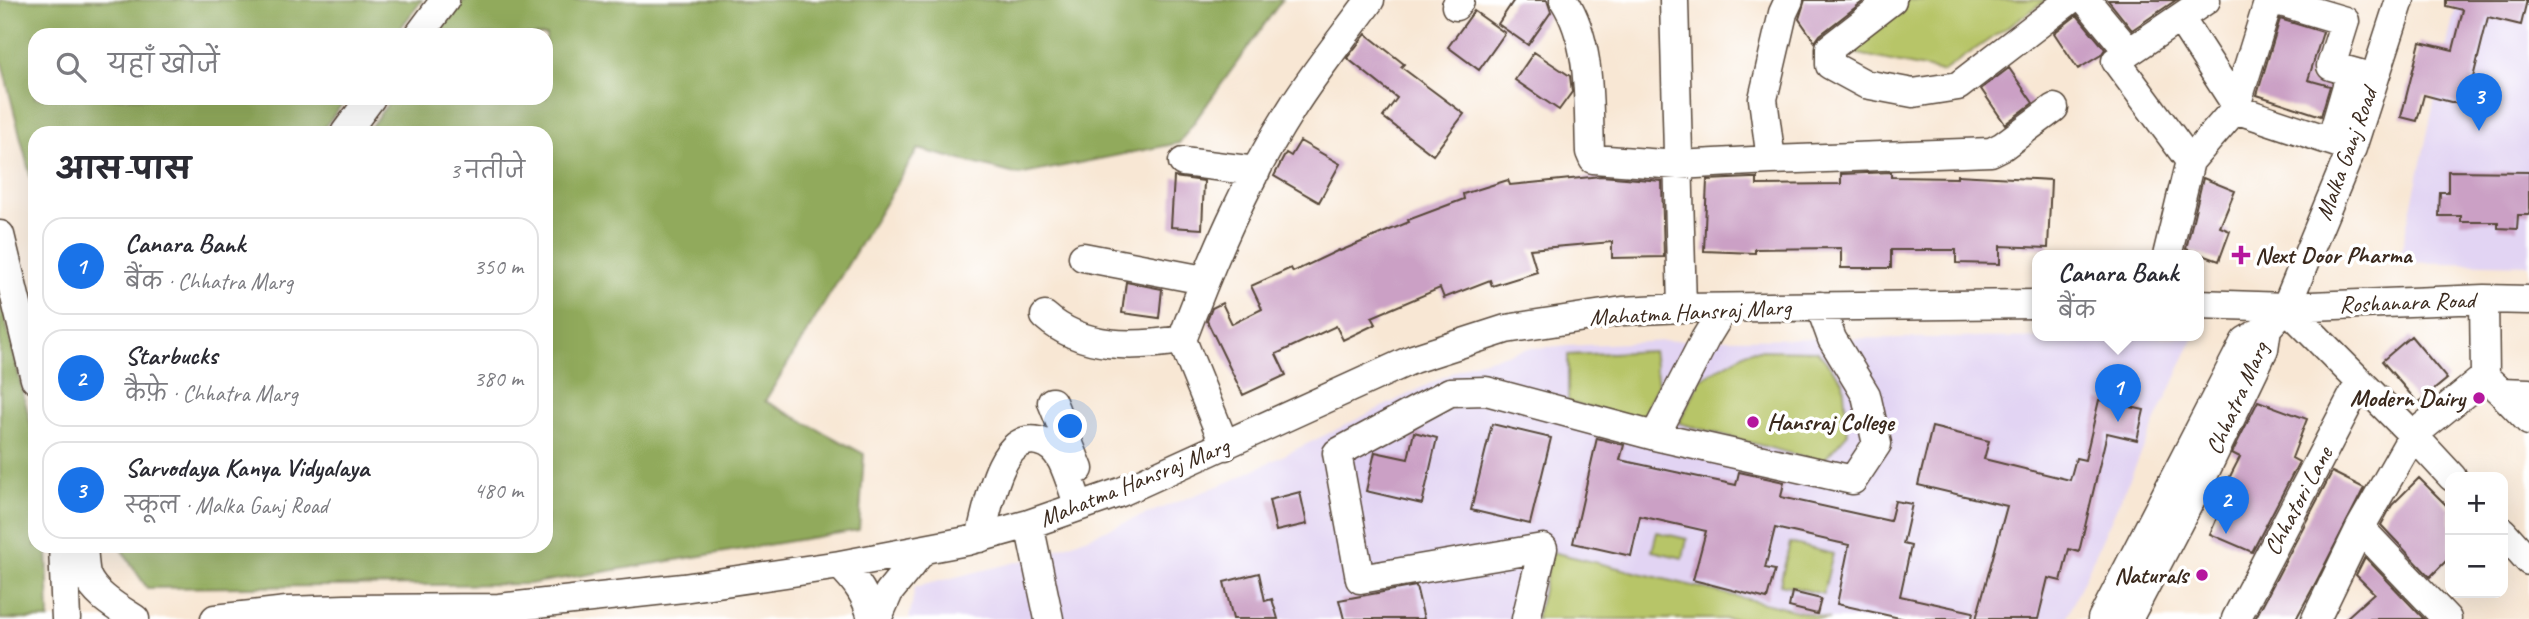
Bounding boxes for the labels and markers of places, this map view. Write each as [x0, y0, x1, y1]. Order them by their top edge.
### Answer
pin: 3 [2456, 73, 2502, 131]
place label: Next Door Pharma [2255, 240, 2414, 270]
marker: Next Door Pharma [2233, 247, 2249, 263]
pin: 1 [2095, 364, 2141, 422]
place label: Modern Dairy [2350, 383, 2467, 413]
marker: Modern Dairy [2471, 390, 2487, 406]
place label: Hansraj College [1767, 407, 1896, 437]
marker: Hansraj College [1745, 414, 1761, 430]
pin: 2 [2203, 476, 2249, 534]
place label: Naturals [2114, 560, 2191, 590]
marker: Naturals [2194, 567, 2210, 583]

